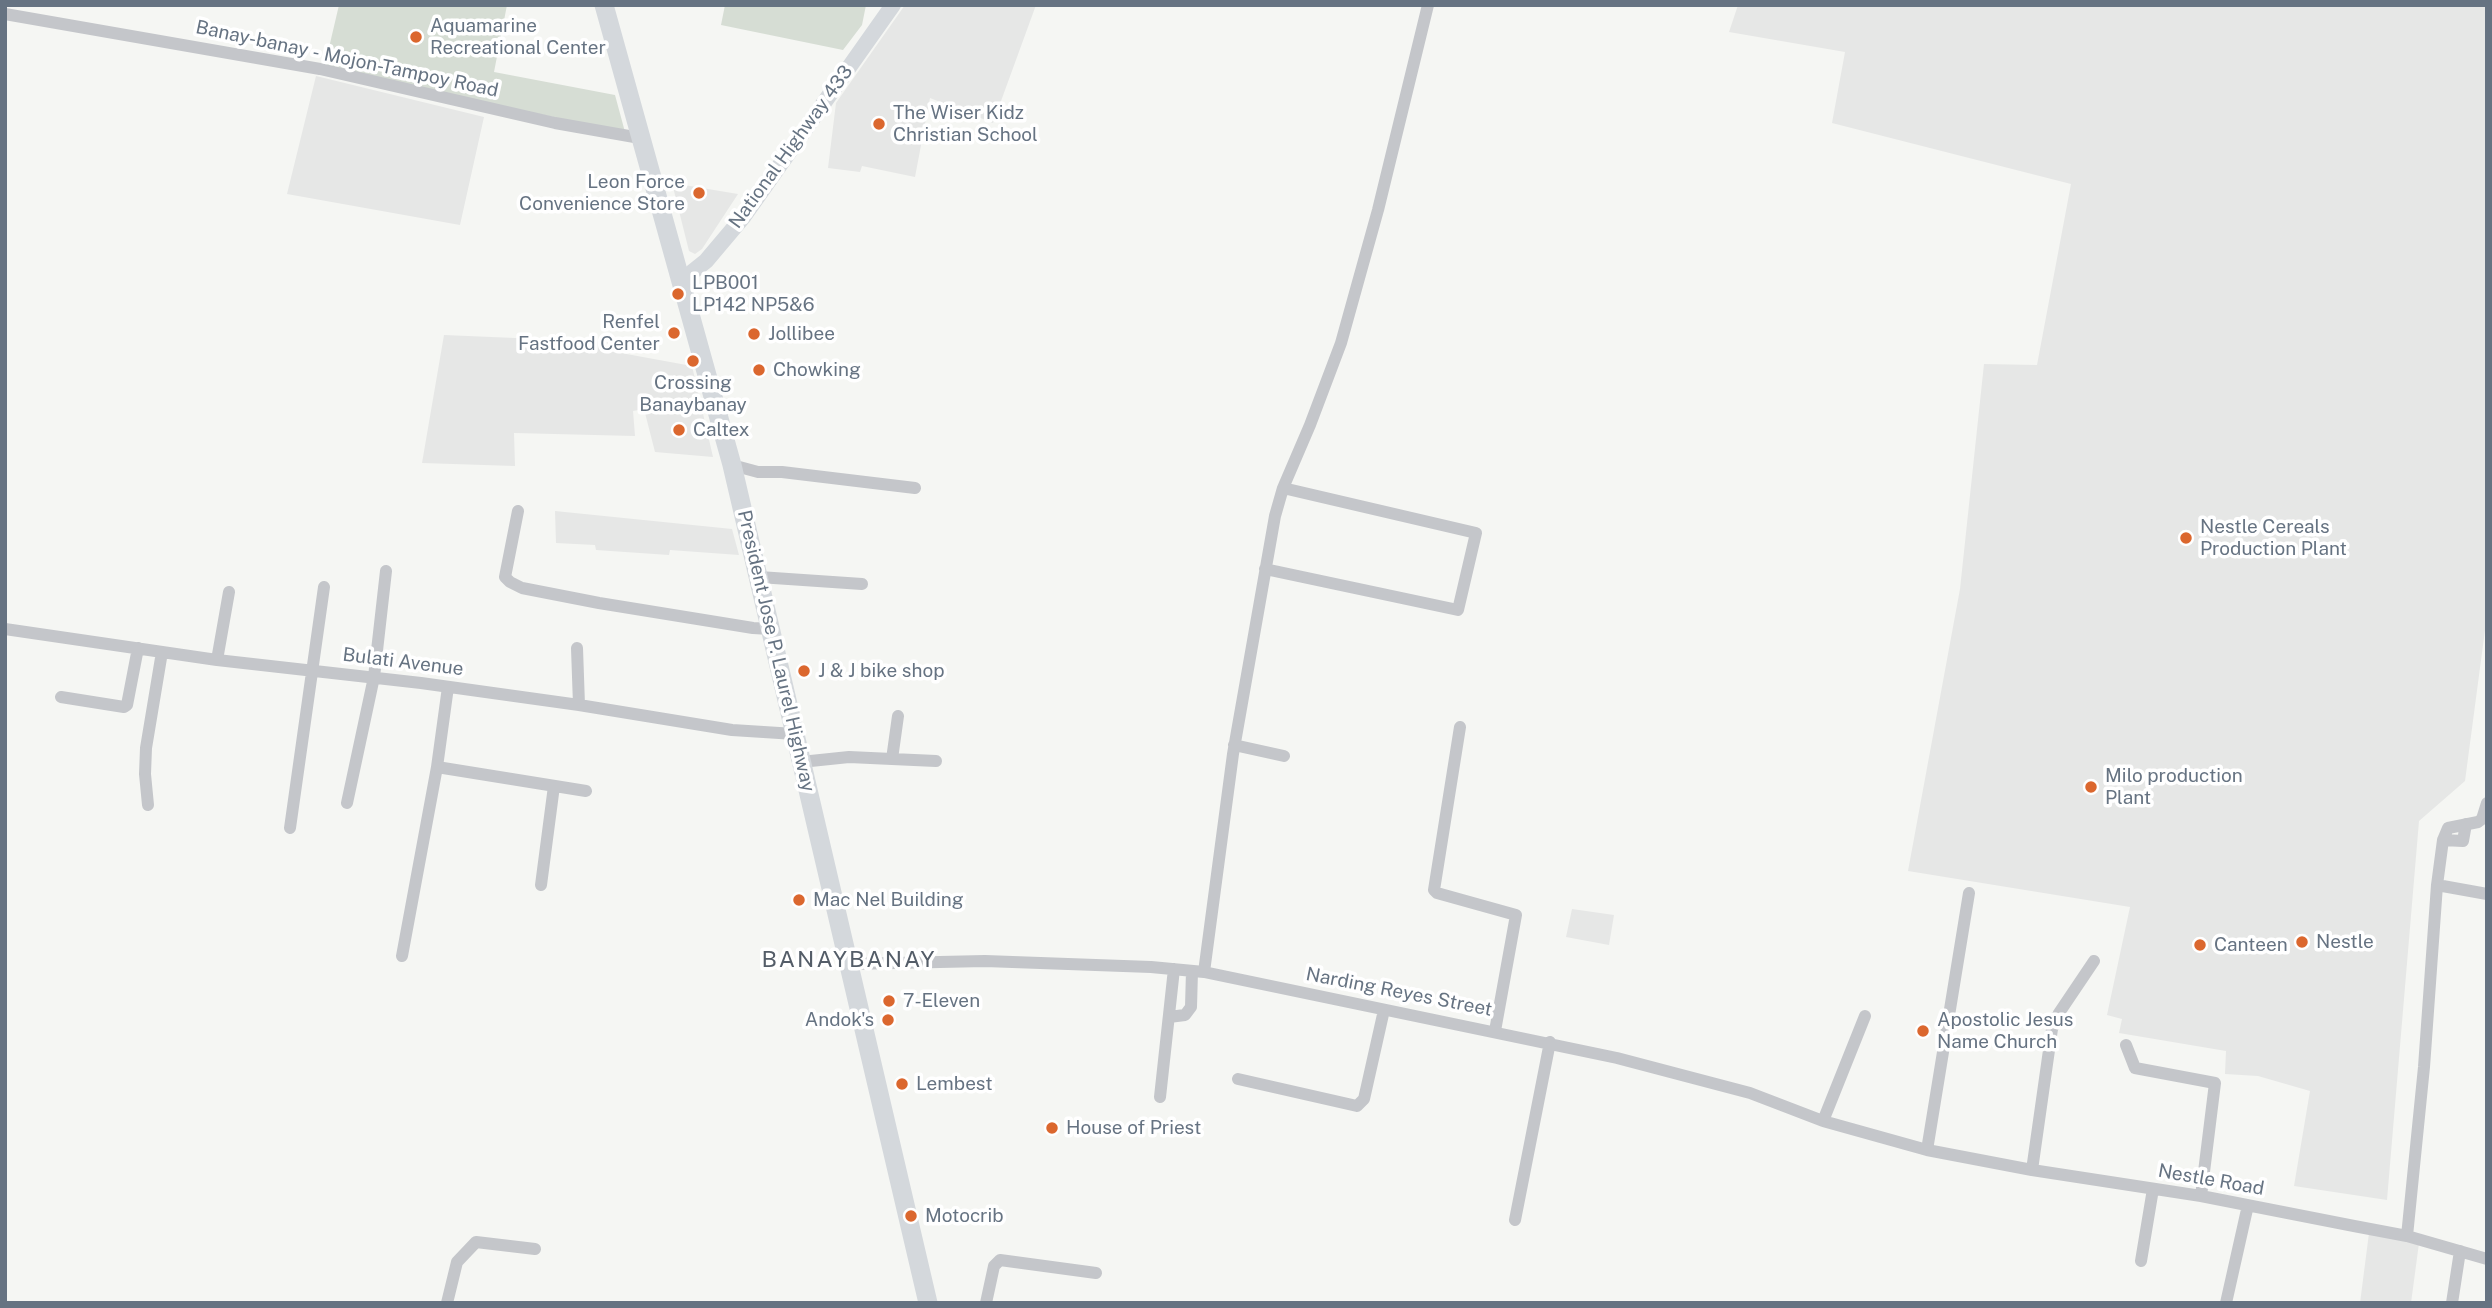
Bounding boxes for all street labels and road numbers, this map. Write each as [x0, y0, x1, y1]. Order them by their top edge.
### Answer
street label: Banay-banay - Mojon-Tampoy Road [194, 16, 500, 102]
street label: National Highway 433 [724, 61, 858, 233]
street label: President Jose P. Laurel Highway [732, 508, 820, 794]
street label: Bulati Avenue [341, 643, 465, 681]
street label: Narding Reyes Street [1304, 963, 1494, 1021]
street label: Nestle Road [2156, 1159, 2266, 1201]

